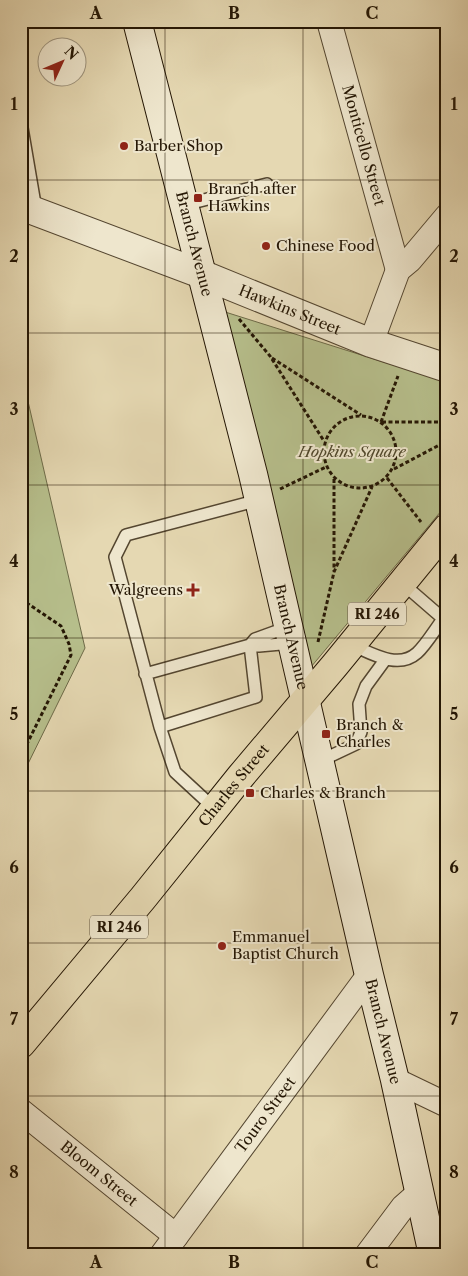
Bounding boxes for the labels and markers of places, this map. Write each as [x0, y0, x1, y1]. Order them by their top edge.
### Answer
place label: Barber Shop [134, 136, 223, 155]
marker: Barber Shop [118, 140, 130, 152]
place label: Branch after Hawkins [208, 179, 297, 215]
marker: Branch after Hawkins [192, 192, 204, 204]
place label: Chinese Food [276, 236, 375, 255]
marker: Chinese Food [260, 240, 272, 252]
place label: Walgreens [108, 580, 183, 599]
marker: Walgreens [187, 584, 199, 596]
place label: Branch & Charles [336, 715, 403, 751]
marker: Branch & Charles [320, 728, 332, 740]
place label: Charles & Branch [260, 783, 386, 802]
marker: Charles & Branch [244, 787, 256, 799]
place label: Emmanuel Baptist Church [232, 927, 339, 963]
marker: Emmanuel Baptist Church [216, 940, 228, 952]

